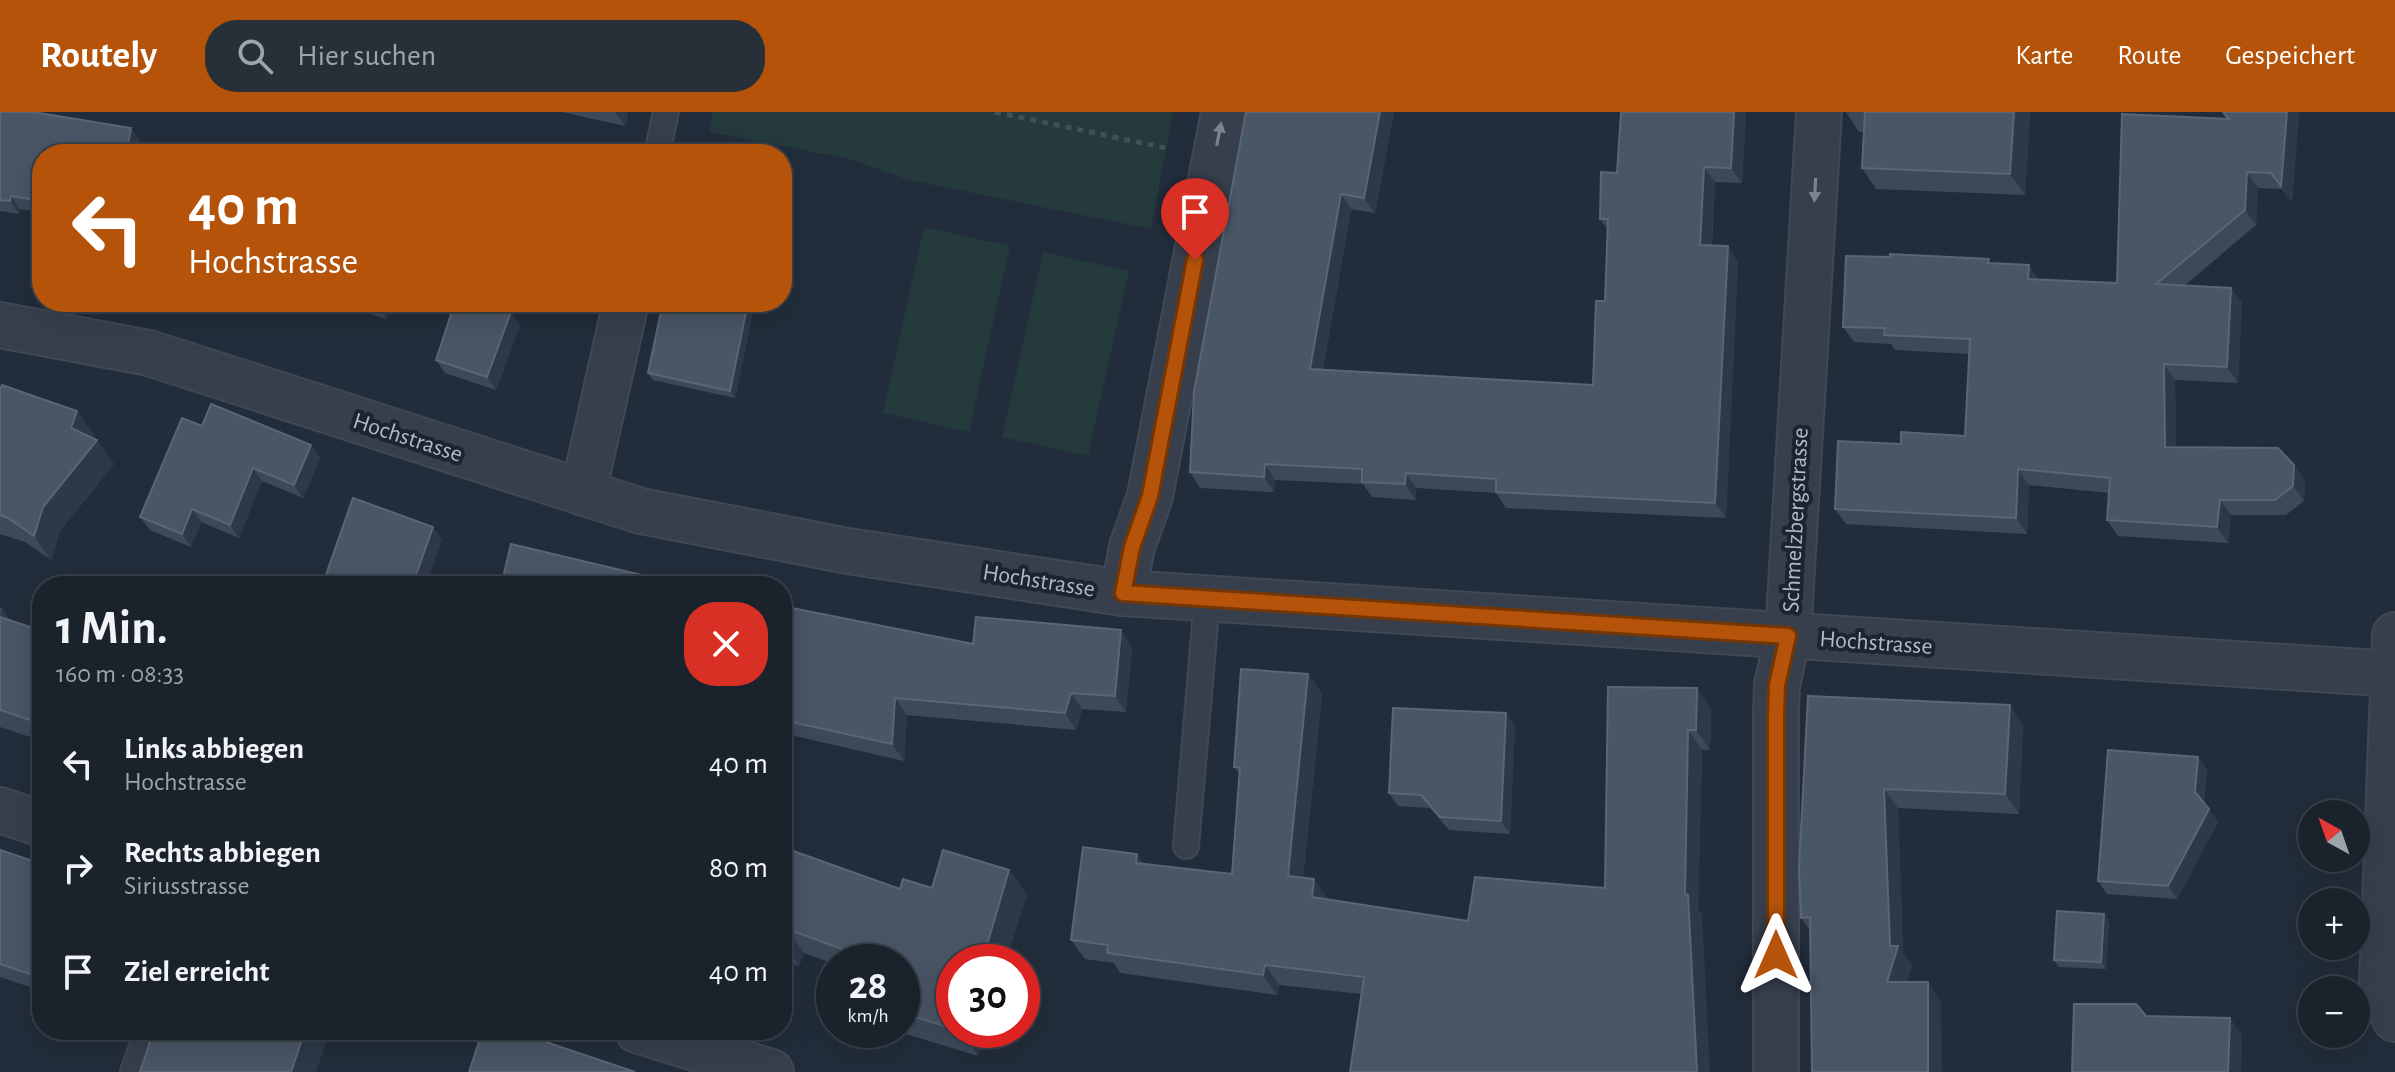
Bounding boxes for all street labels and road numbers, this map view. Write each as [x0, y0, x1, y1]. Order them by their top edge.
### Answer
street label: Hochstrasse [350, 409, 465, 467]
street label: Schmelzbergstrasse [1779, 427, 1813, 613]
street label: Hochstrasse [981, 560, 1097, 602]
street label: Hochstrasse [1819, 627, 1933, 659]

